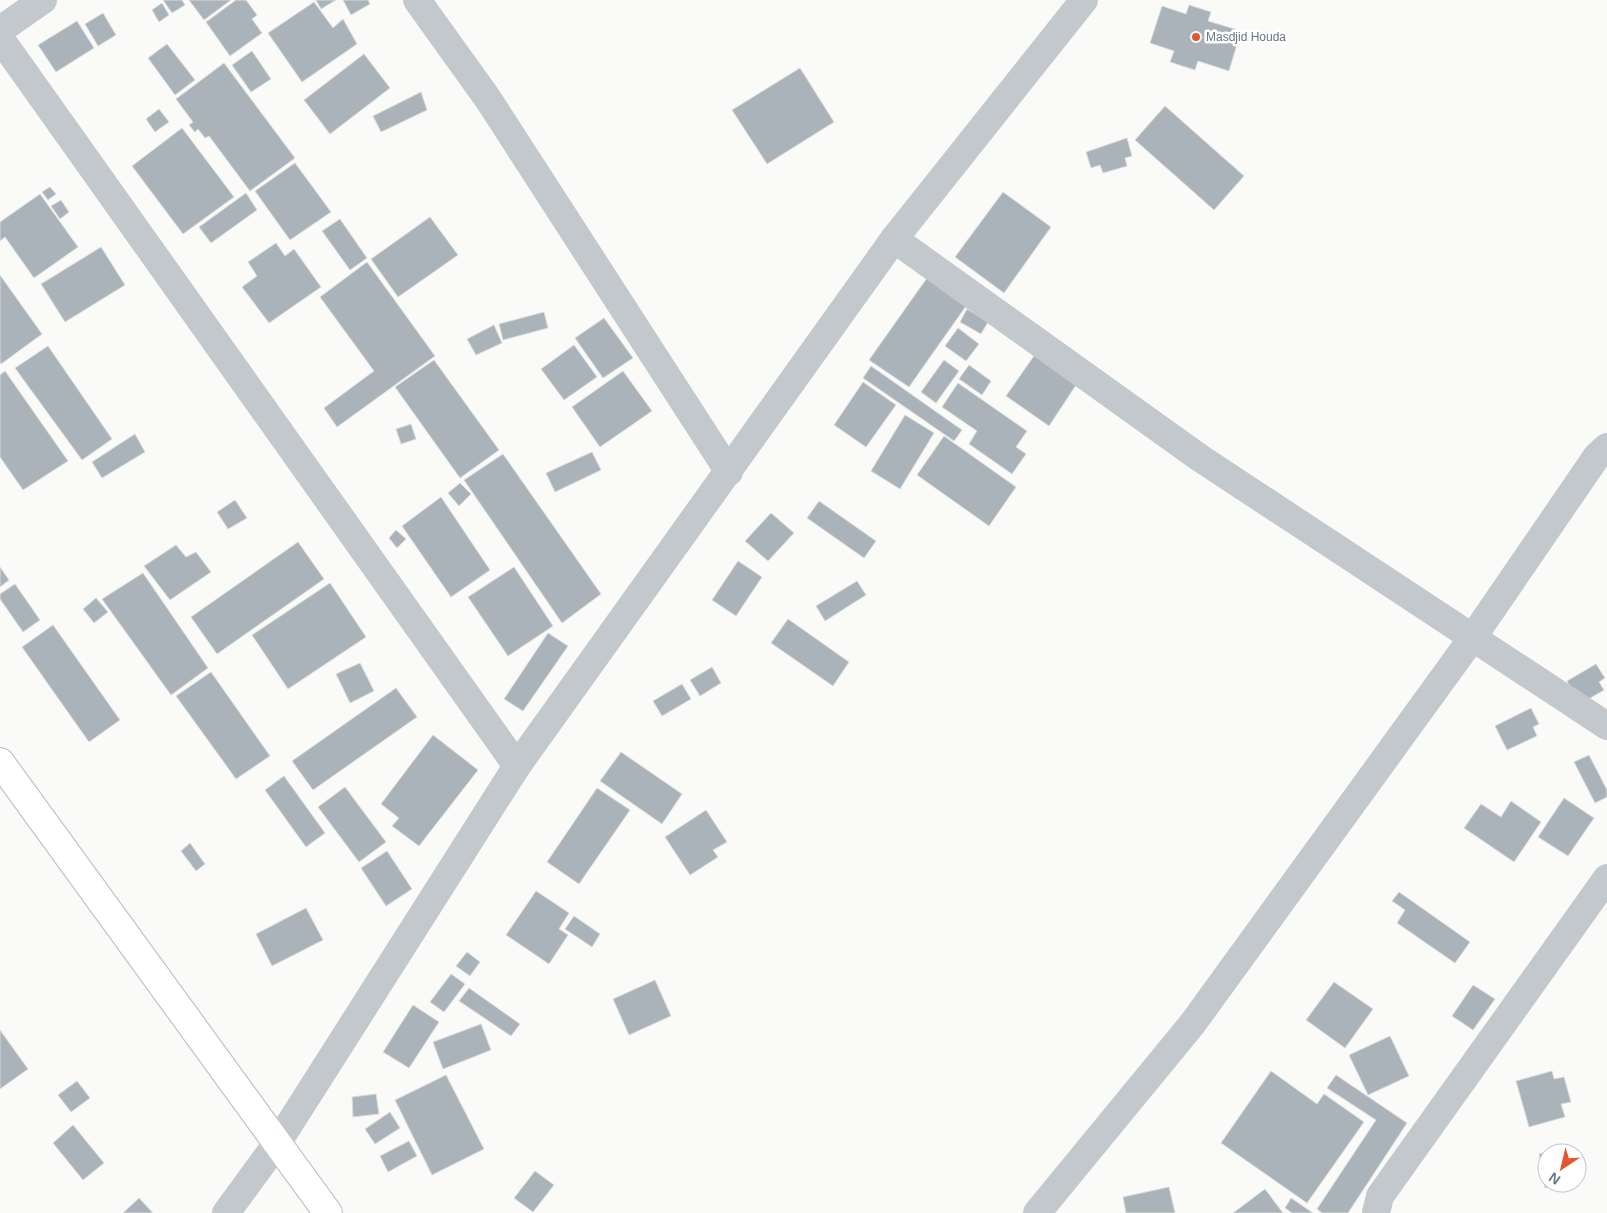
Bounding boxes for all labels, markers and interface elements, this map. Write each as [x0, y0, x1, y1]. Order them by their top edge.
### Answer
place label: Masdjid Houda [1206, 30, 1286, 44]
marker: Masdjid Houda [1190, 31, 1202, 43]
north arrow [1537, 1143, 1587, 1193]
text: N [1546, 1169, 1563, 1188]

